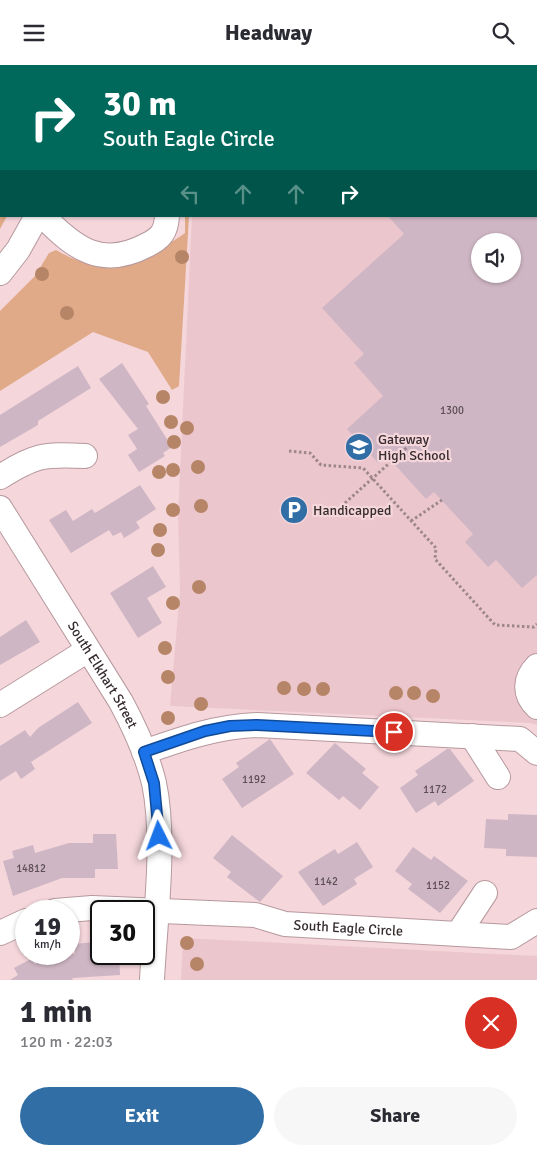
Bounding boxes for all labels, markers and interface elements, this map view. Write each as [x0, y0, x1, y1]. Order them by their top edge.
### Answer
icon: menu [20, 19, 48, 47]
text: Headway [225, 19, 312, 46]
icon: search [489, 19, 517, 47]
text: 30 m [103, 82, 177, 125]
icon: right [20, 85, 85, 150]
text: South Eagle Circle [103, 125, 275, 152]
icon: left [176, 180, 204, 208]
icon: ahead [229, 180, 257, 208]
icon: ahead [282, 180, 310, 208]
icon: right [335, 180, 363, 208]
map controls [471, 233, 521, 283]
button: sound [471, 233, 521, 283]
house number: 1300 [440, 404, 464, 417]
place label: Gateway High School [378, 431, 450, 464]
school or university icon: Gateway High School [344, 432, 374, 462]
parking icon: Handicapped [279, 495, 309, 525]
place label: Handicapped [313, 502, 391, 519]
street label: South Elkhart Street [64, 618, 142, 731]
pin [373, 711, 415, 753]
icon: arrive [380, 718, 408, 746]
house number: 1192 [242, 773, 266, 786]
house number: 1172 [423, 783, 447, 796]
position arrow [132, 809, 184, 861]
house number: 14812 [16, 862, 46, 875]
house number: 1142 [314, 875, 338, 888]
house number: 1152 [426, 879, 450, 892]
speed limit sign: 30 [90, 900, 155, 965]
text: 19 [34, 911, 61, 942]
street label: South Eagle Circle [293, 916, 403, 939]
text: km/h [34, 937, 61, 952]
text: 1 min [20, 994, 92, 1031]
button: close [465, 997, 517, 1049]
text: 120 m · 22:03 [20, 1032, 113, 1052]
button: Exit [20, 1087, 264, 1145]
button: Share [274, 1087, 517, 1145]

